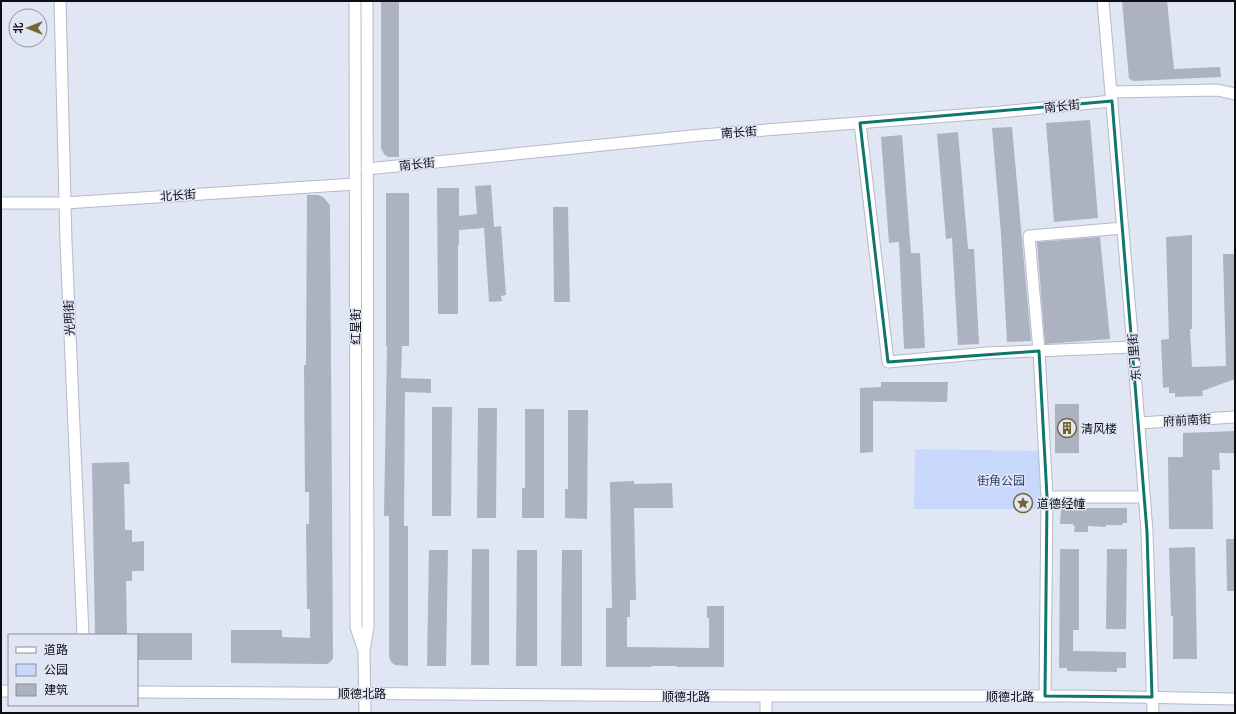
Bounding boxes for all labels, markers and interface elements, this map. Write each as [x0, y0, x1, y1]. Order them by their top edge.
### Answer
north arrow [8, 8, 48, 48]
text: 北 [11, 23, 25, 34]
street label: 南长街 [1043, 97, 1081, 115]
street label: 南长街 [721, 123, 757, 141]
street label: 南长街 [398, 155, 436, 173]
street label: 北长街 [160, 186, 196, 204]
street label: 光明街 [61, 300, 77, 336]
street label: 红星街 [348, 309, 363, 345]
street label: 东门里街 [1124, 332, 1144, 382]
street label: 府前南街 [1163, 411, 1211, 429]
building icon: 清风楼 [1056, 417, 1078, 439]
place label: 清风楼 [1081, 421, 1117, 436]
park label: 街角公园 [977, 473, 1025, 488]
place icon: 道德经幢 [1012, 492, 1034, 514]
place label: 道德经幢 [1037, 496, 1085, 511]
legend [8, 634, 138, 706]
text: 道路 [44, 642, 68, 657]
text: 公园 [44, 662, 68, 677]
text: 建筑 [44, 682, 68, 697]
street label: 顺德北路 [338, 686, 386, 701]
street label: 顺德北路 [662, 689, 710, 704]
street label: 顺德北路 [986, 689, 1034, 704]

